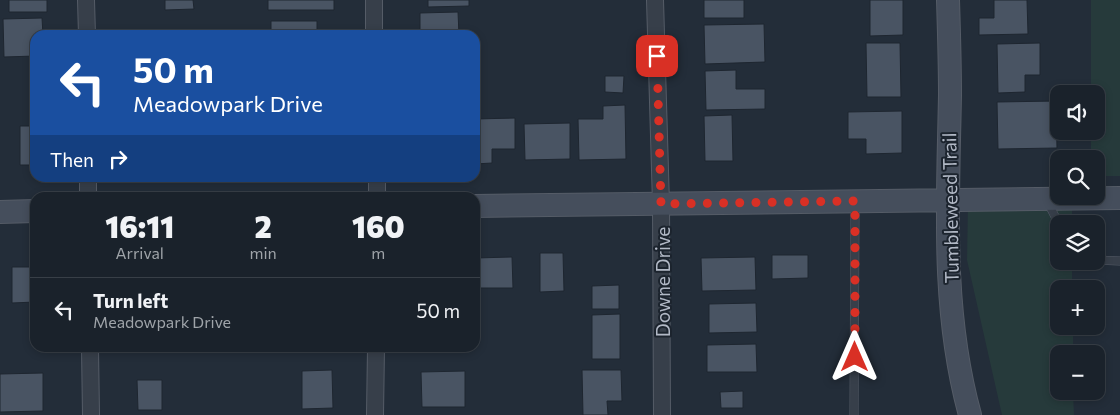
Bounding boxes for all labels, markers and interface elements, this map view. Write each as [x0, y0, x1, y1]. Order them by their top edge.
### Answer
pin [636, 35, 678, 77]
icon: arrive [643, 42, 671, 70]
text: 50 m [133, 47, 214, 90]
icon: left [50, 50, 115, 115]
map controls [1050, 85, 1105, 400]
button: sound [1050, 85, 1105, 140]
text: Meadowpark Drive [133, 90, 323, 117]
street label: Tumbleweed Trail [937, 132, 963, 284]
icon: right [104, 145, 132, 173]
text: Then [50, 148, 94, 171]
button: search [1050, 150, 1105, 205]
text: 16:11 [105, 207, 174, 244]
text: 2 [254, 207, 272, 244]
text: 160 [352, 207, 405, 244]
button: layers [1050, 215, 1105, 270]
street label: Downe Drive [651, 227, 674, 337]
text: Arrival [116, 243, 164, 262]
text: min [249, 243, 277, 262]
text: m [371, 243, 385, 262]
button: + [1050, 280, 1105, 335]
text: Turn left [93, 289, 168, 312]
icon: left [50, 296, 78, 324]
text: 50 m [416, 299, 460, 322]
text: Meadowpark Drive [93, 312, 231, 331]
position arrow [828, 330, 880, 382]
button: − [1050, 345, 1105, 400]

